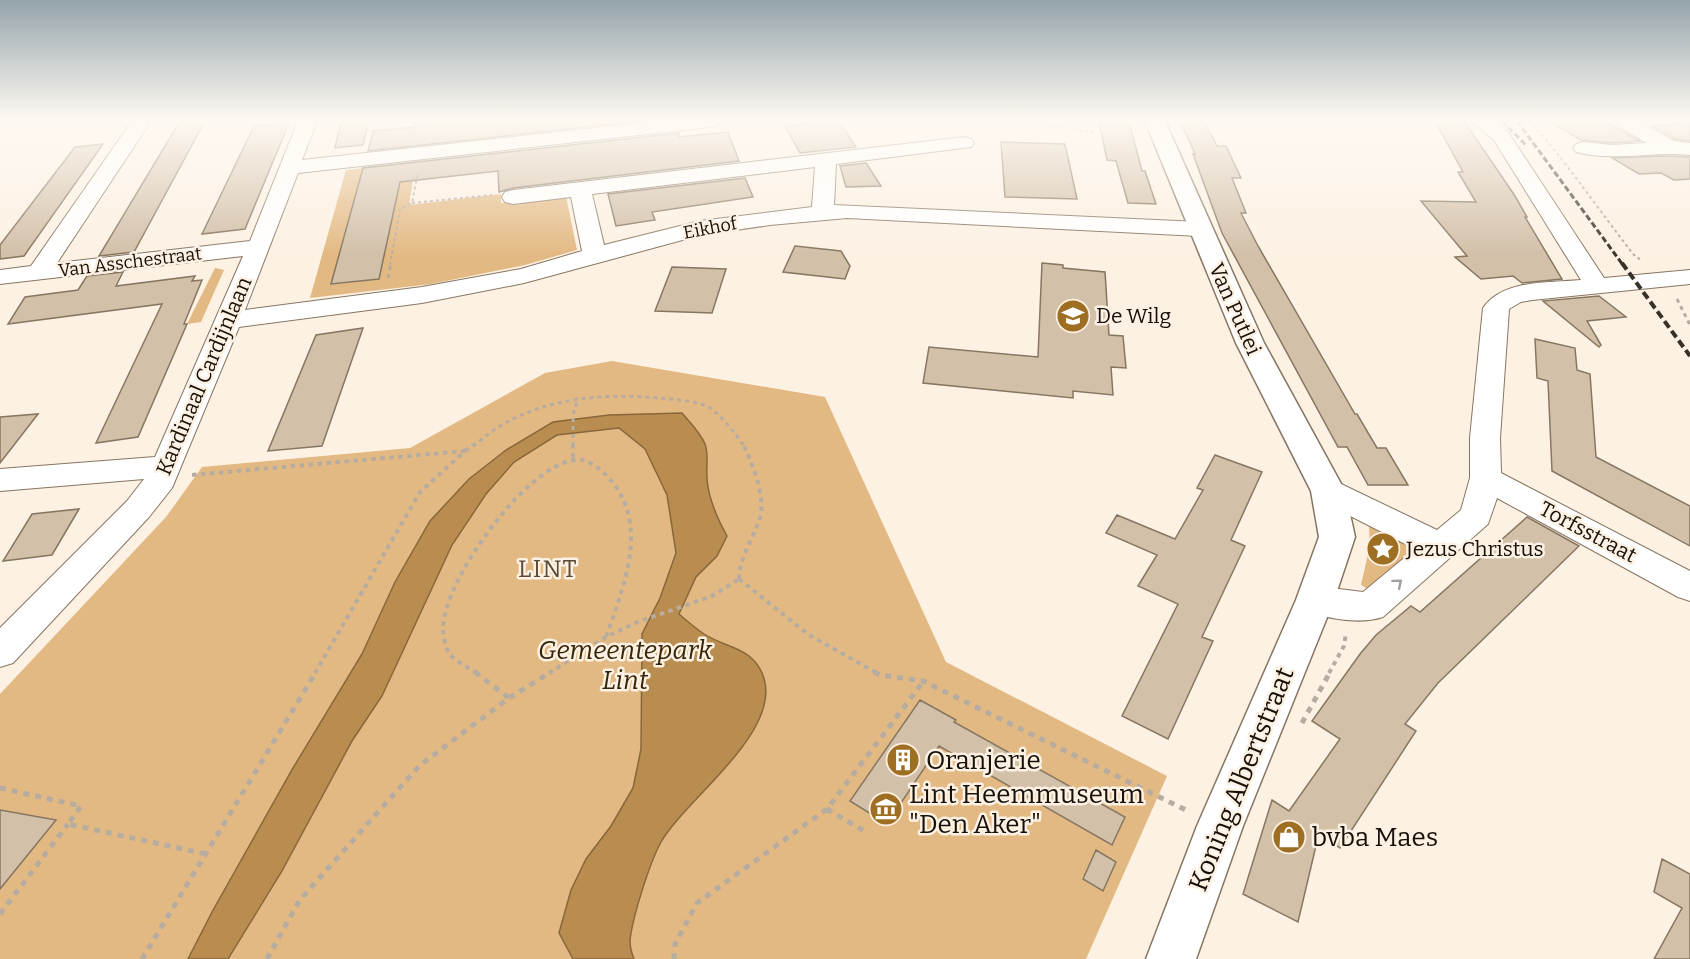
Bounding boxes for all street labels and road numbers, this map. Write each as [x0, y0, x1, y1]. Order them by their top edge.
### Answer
street label: Eikhof [681, 212, 740, 244]
street label: Van Asschestraat [57, 242, 203, 282]
street label: Van Putlei [1203, 259, 1267, 359]
street label: Kardinaal Cardijnlaan [150, 273, 258, 479]
street label: Torfsstraat [1535, 496, 1641, 569]
street label: Koning Albertstraat [1182, 662, 1301, 896]

